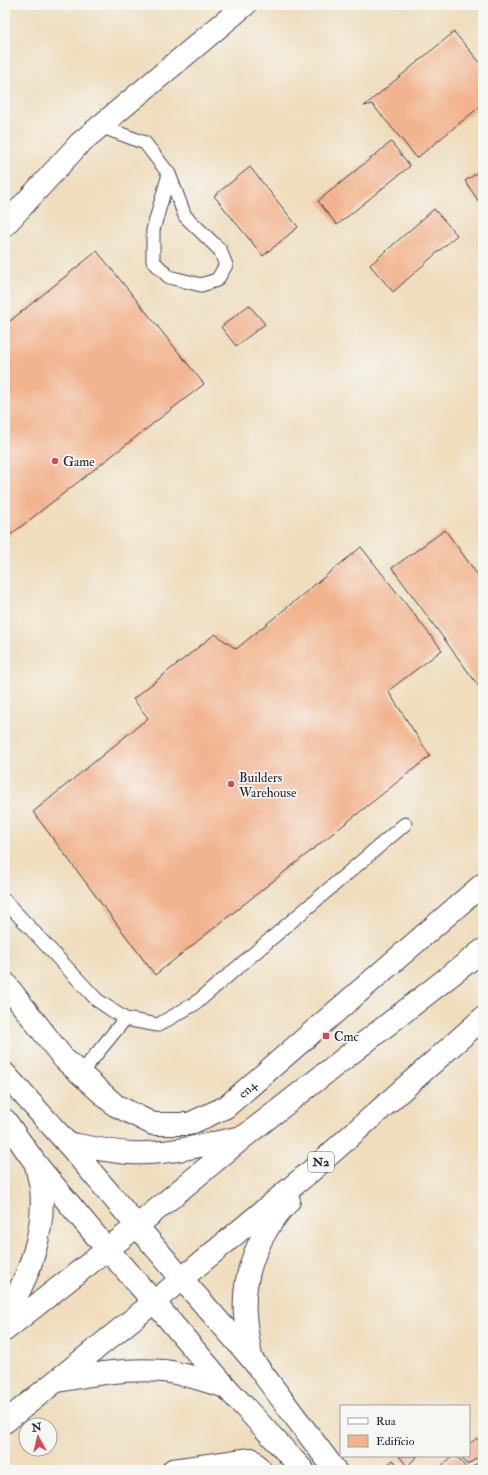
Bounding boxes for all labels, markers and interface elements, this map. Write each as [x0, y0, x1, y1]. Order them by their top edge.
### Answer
place label: Game [63, 454, 95, 470]
marker: Game [50, 456, 60, 466]
place label: Builders Warehouse [238, 770, 297, 801]
marker: Builders Warehouse [226, 779, 236, 789]
place label: Cmc [334, 1029, 359, 1045]
marker: Cmc [321, 1031, 331, 1041]
street label: en4 [235, 1077, 261, 1102]
road number: N2 [308, 1152, 334, 1172]
legend [340, 1405, 470, 1457]
text: Rua [376, 1414, 397, 1429]
north arrow [18, 1417, 58, 1457]
text: N [30, 1420, 44, 1435]
text: Edifício [376, 1434, 415, 1449]

